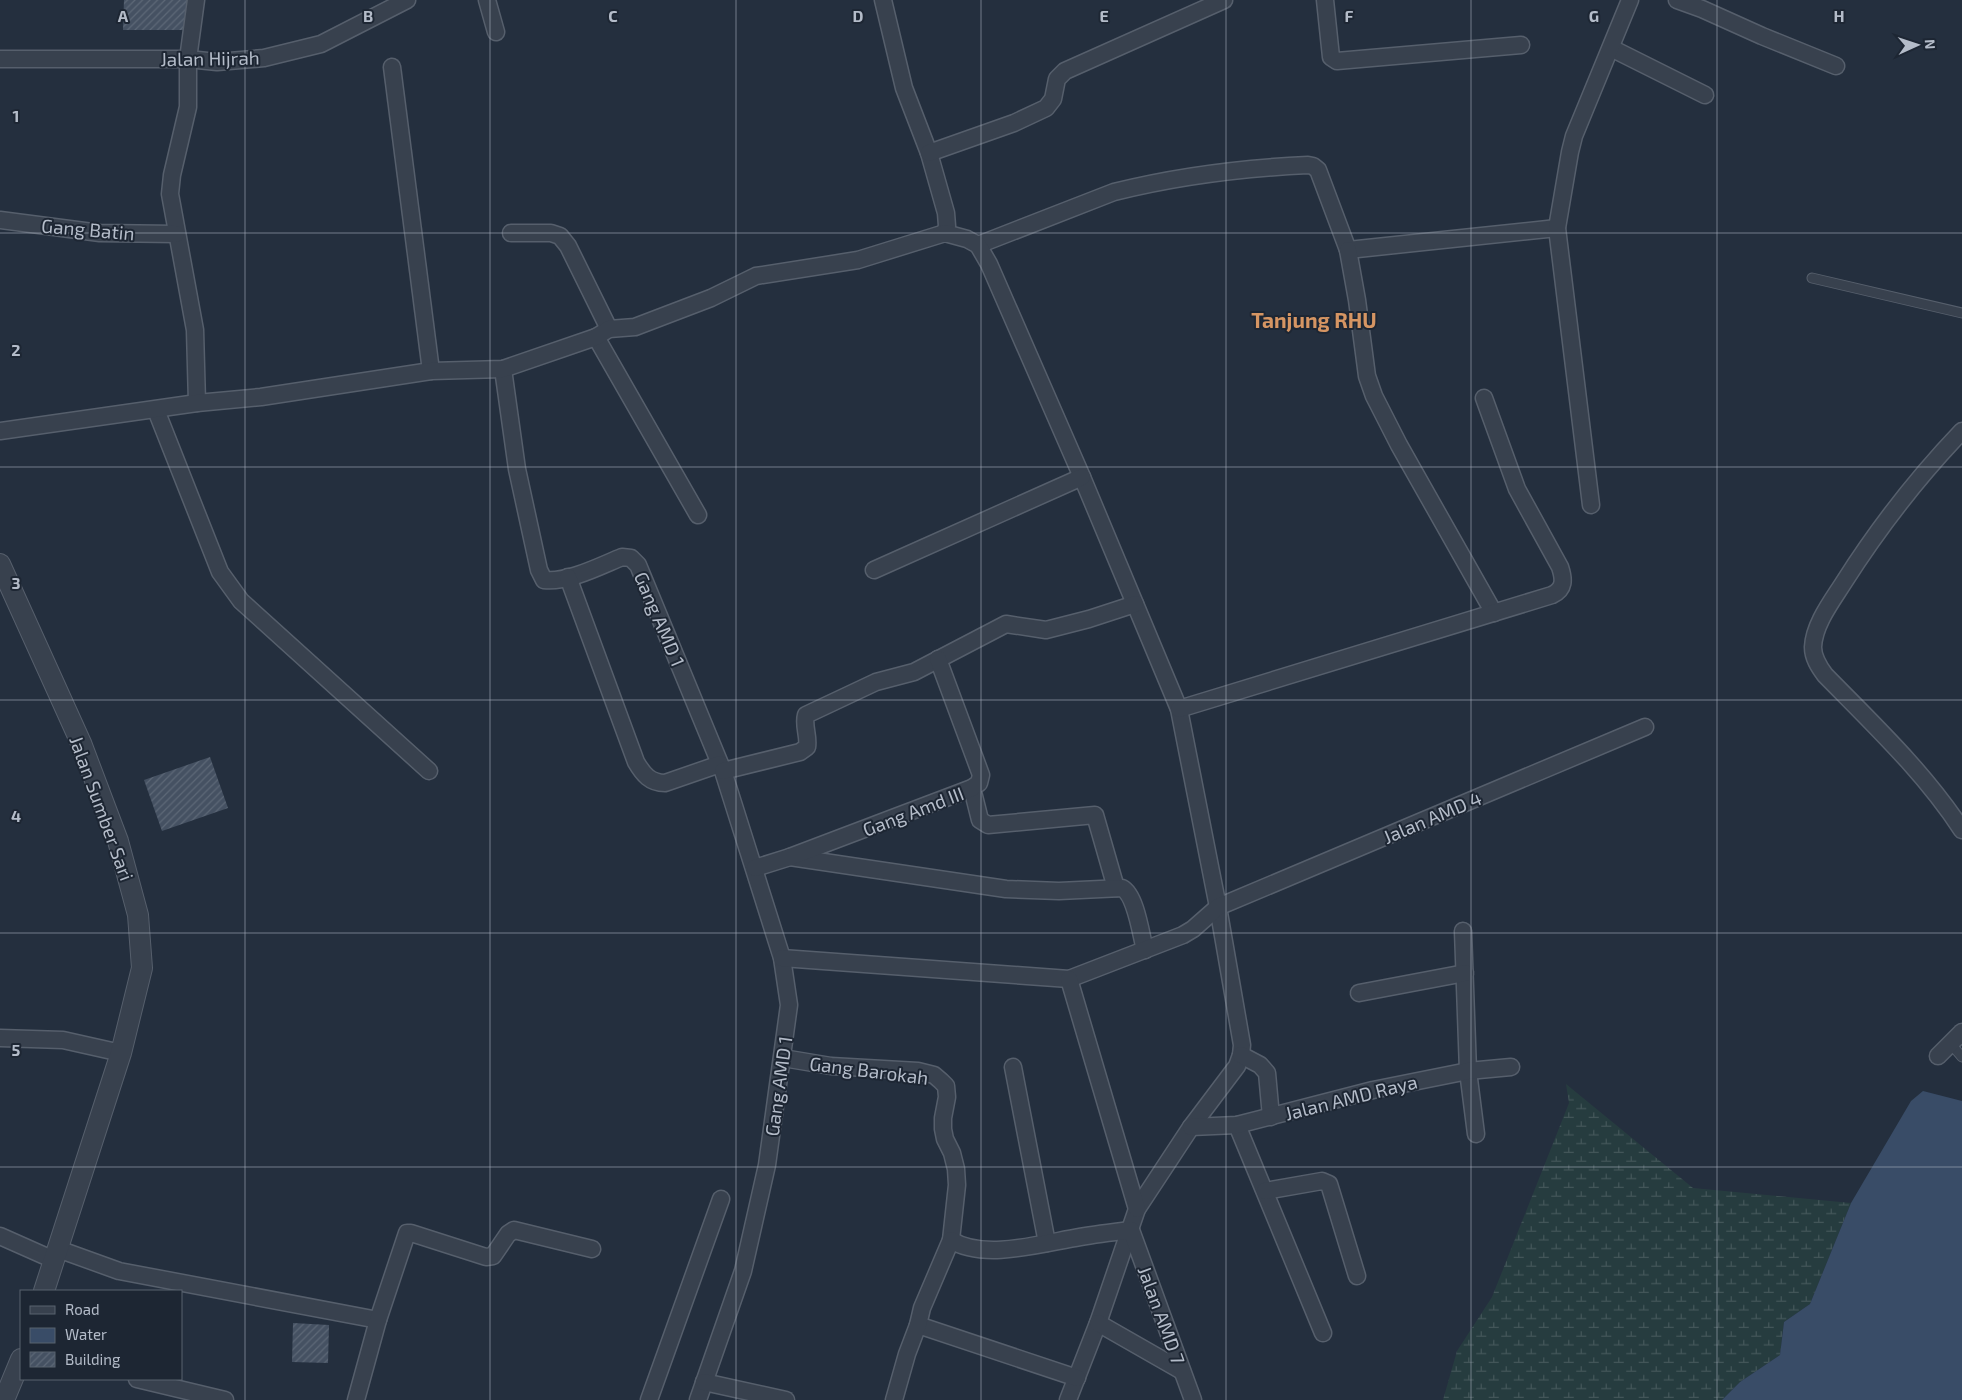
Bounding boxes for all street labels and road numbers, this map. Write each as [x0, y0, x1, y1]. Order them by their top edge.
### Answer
street label: Jalan Hijrah [160, 46, 260, 70]
street label: Gang Batin [40, 213, 136, 245]
street label: Gang AMD 1 [630, 568, 690, 670]
street label: Jalan Sumber Sari [65, 733, 139, 883]
street label: Gang Amd III [859, 781, 967, 841]
street label: Jalan AMD 4 [1379, 786, 1485, 848]
street label: Gang AMD 1 [760, 1035, 796, 1137]
street label: Gang Barokah [808, 1051, 930, 1089]
street label: Jalan AMD Raya [1282, 1069, 1420, 1125]
street label: Jalan AMD 7 [1134, 1263, 1190, 1368]

